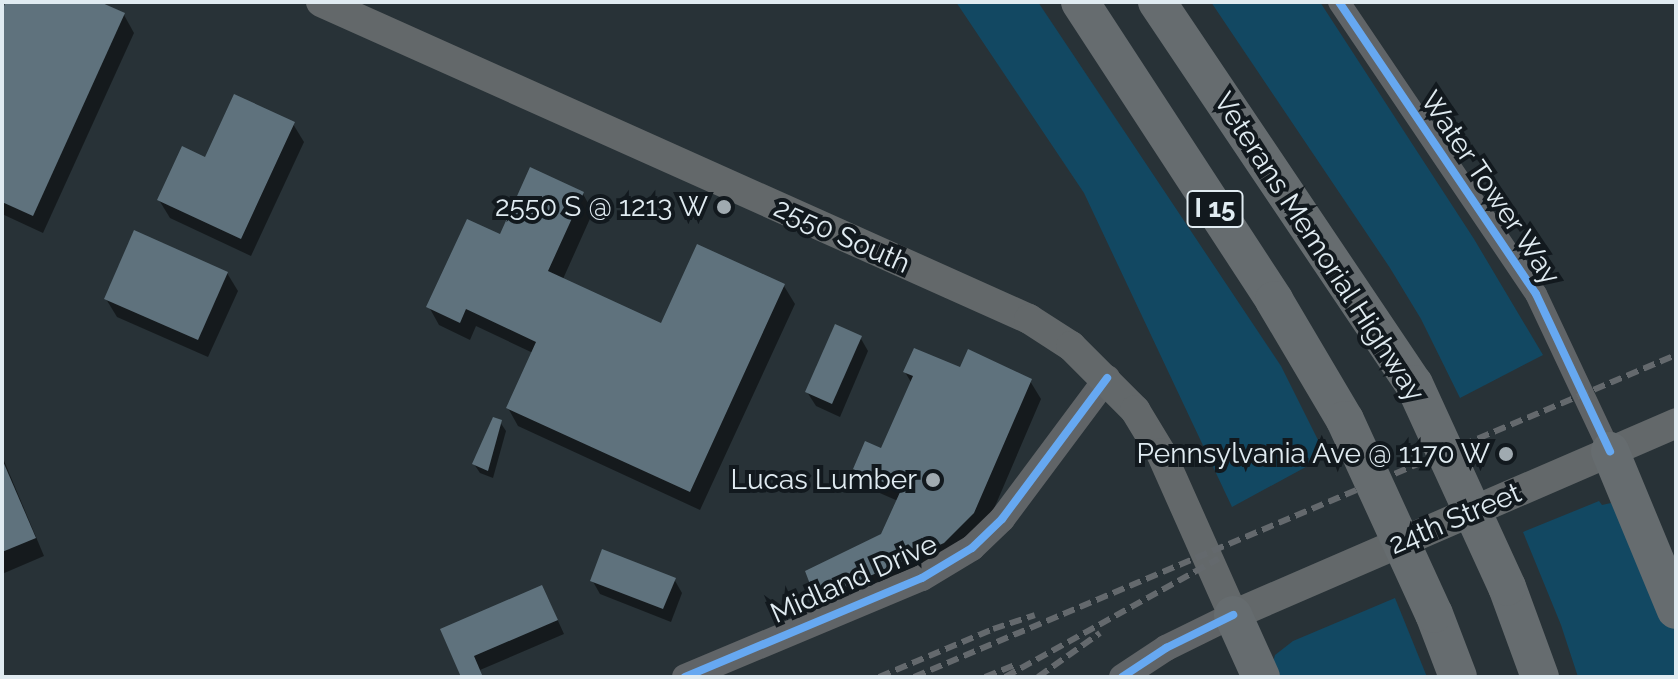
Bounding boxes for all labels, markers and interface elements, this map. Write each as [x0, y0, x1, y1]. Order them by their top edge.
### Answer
street label: Water Tower Way [1412, 84, 1568, 292]
street label: Veterans Memorial Highway [1206, 86, 1432, 408]
road number: I 15 [1185, 187, 1245, 231]
place label: 2550 S @ 1213 W [494, 190, 708, 224]
street label: 2550 South [769, 191, 915, 281]
marker: 2550 S @ 1213 W [715, 198, 733, 216]
place label: Pennsylvania Ave @ 1170 W [1135, 437, 1490, 471]
marker: Pennsylvania Ave @ 1170 W [1497, 445, 1515, 463]
place label: Lucas Lumber [731, 463, 917, 497]
marker: Lucas Lumber [924, 471, 942, 489]
street label: 24th Street [1384, 476, 1526, 562]
street label: Midland Drive [766, 527, 942, 631]

